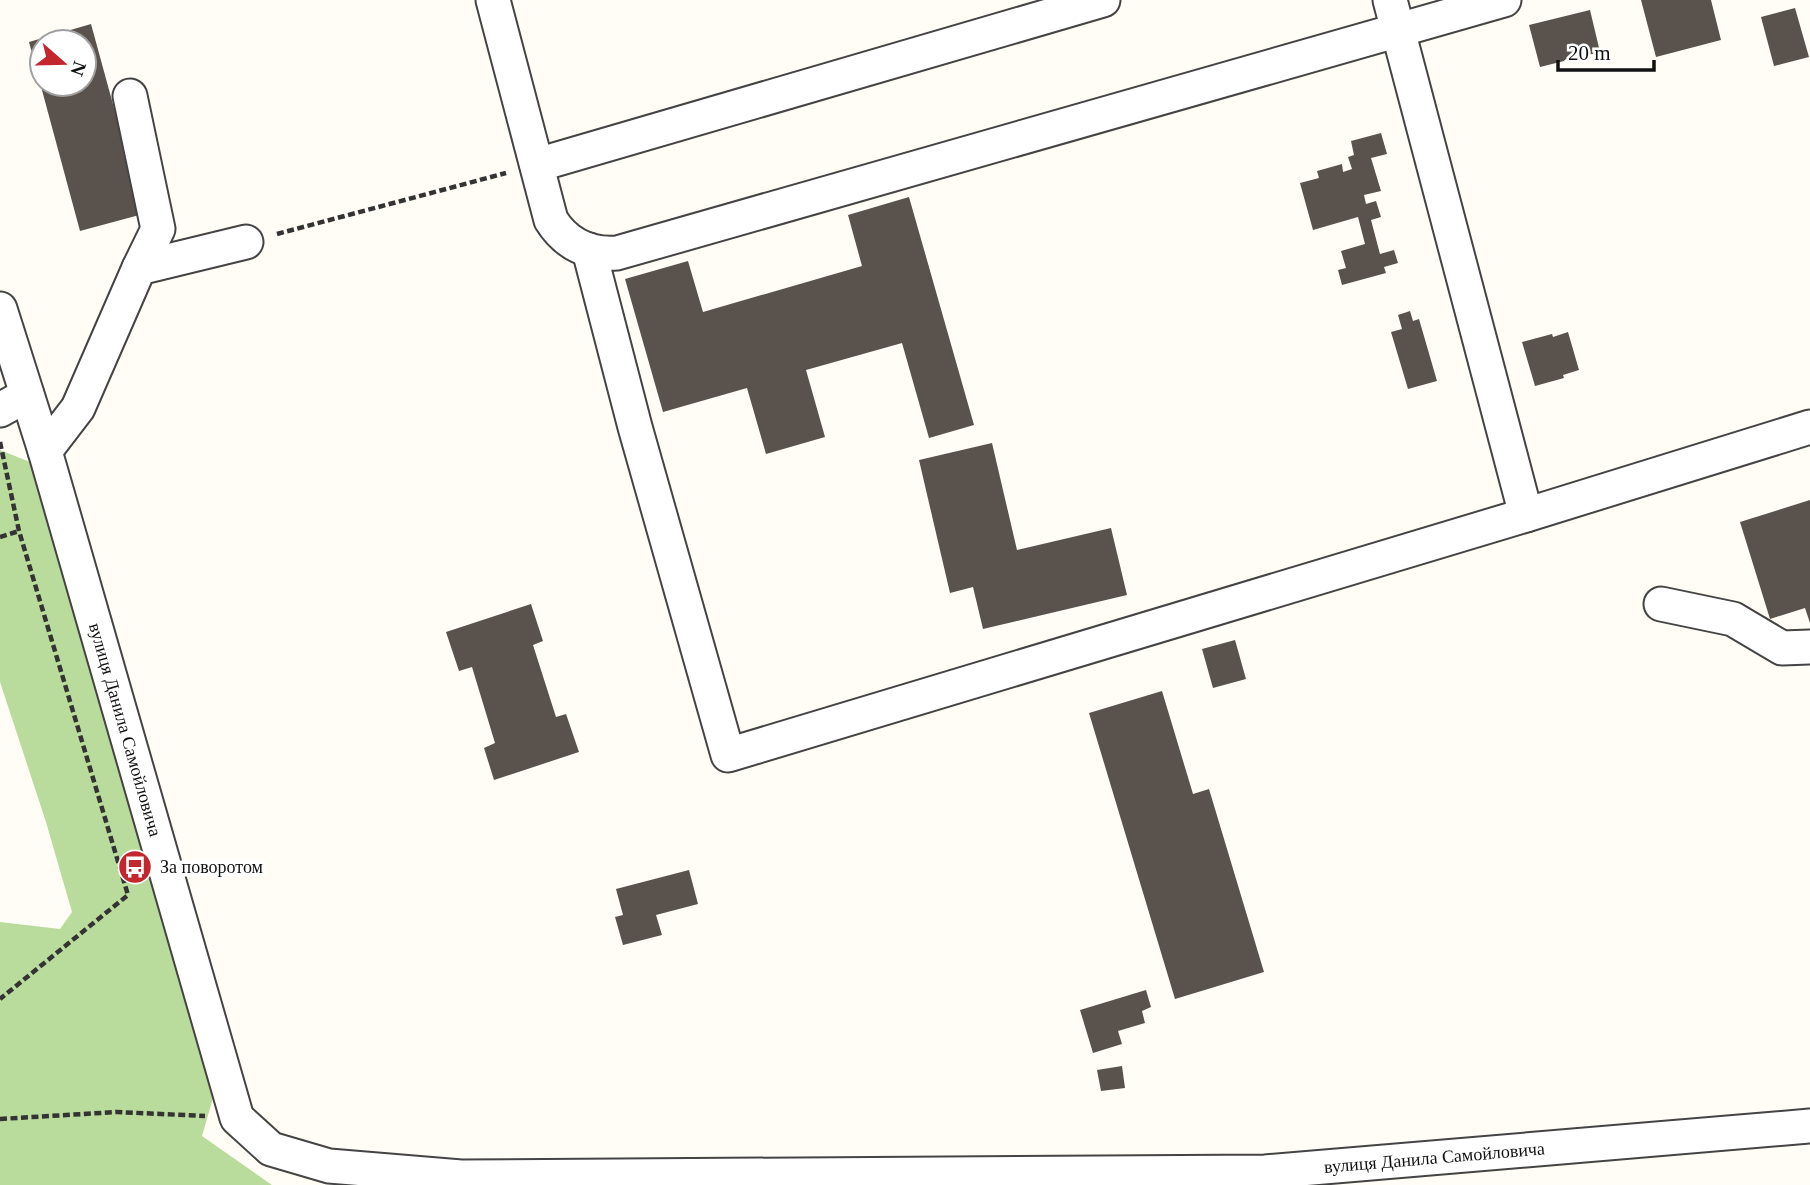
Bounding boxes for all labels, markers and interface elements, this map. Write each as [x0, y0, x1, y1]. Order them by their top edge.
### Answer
north arrow [28, 28, 98, 98]
scale bar [1558, 28, 1654, 72]
text: 20 m [1568, 41, 1611, 65]
text: N [66, 59, 91, 79]
street label: вулиця Данила Самойловича [85, 621, 165, 839]
bus stop icon: За поворотом [116, 848, 154, 886]
place label: За поворотом [160, 857, 263, 877]
street label: вулиця Данила Самойловича [1323, 1138, 1546, 1177]

